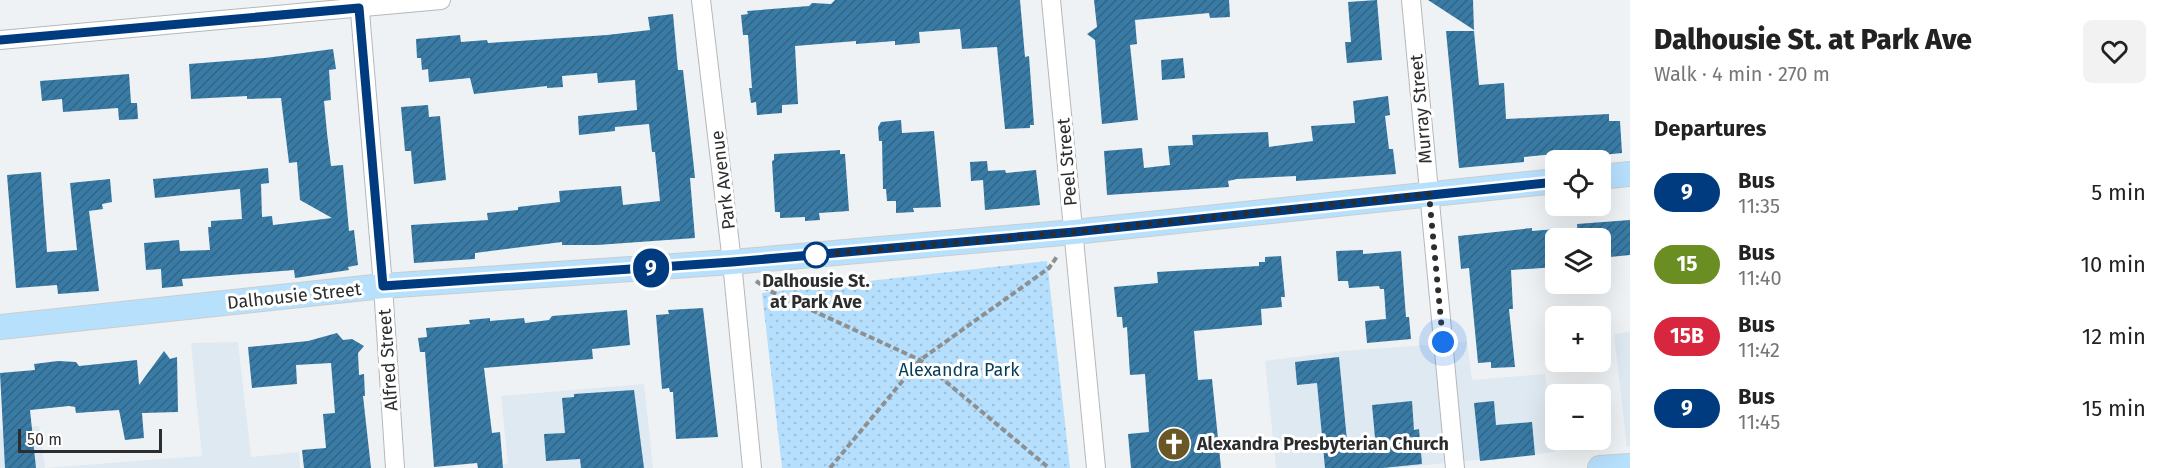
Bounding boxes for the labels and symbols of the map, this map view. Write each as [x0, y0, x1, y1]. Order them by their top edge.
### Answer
street label: Murray Street [1405, 53, 1437, 165]
street label: Peel Street [1052, 117, 1082, 207]
street label: Park Avenue [706, 129, 740, 231]
marker: Dalhousie St. at Park Ave [803, 242, 829, 268]
line badge: 9 [632, 248, 670, 288]
place label: Dalhousie St. at Park Ave [762, 270, 870, 313]
street label: Dalhousie Street [226, 278, 363, 314]
street label: Alfred Street [373, 308, 403, 412]
your location [1428, 327, 1458, 357]
park label: Alexandra Park [898, 359, 1020, 381]
scale bar [18, 426, 162, 454]
church icon: Alexandra Presbyterian Church [1156, 426, 1192, 462]
place label: Alexandra Presbyterian Church [1196, 433, 1449, 455]

